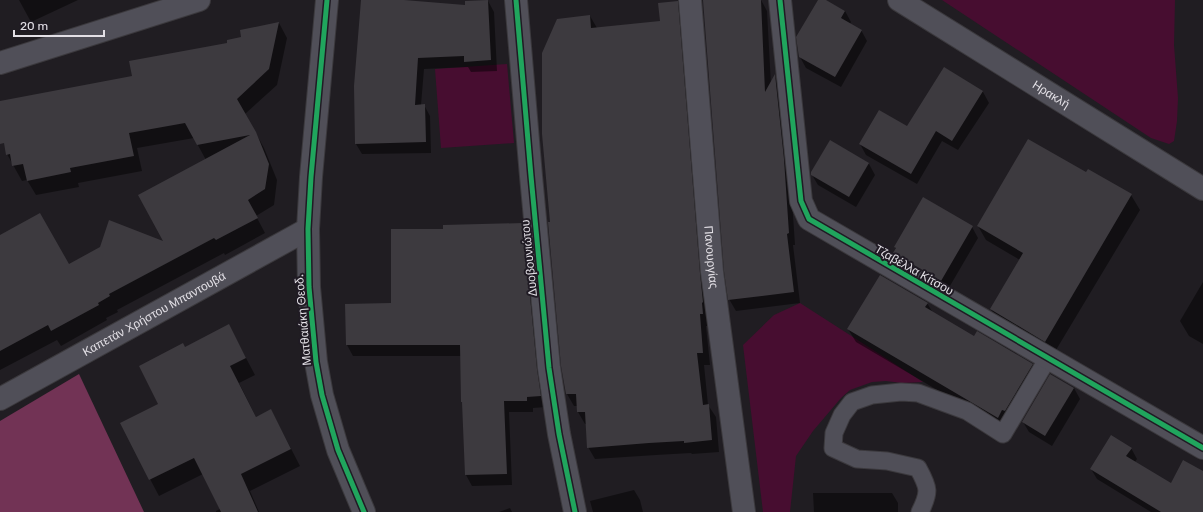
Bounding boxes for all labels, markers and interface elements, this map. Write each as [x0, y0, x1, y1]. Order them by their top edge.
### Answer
scale bar [14, 12, 104, 38]
text: 20 m [20, 19, 48, 33]
street label: Ηρακλή [1030, 78, 1072, 111]
street label: Δυοβουνιώτου [518, 219, 540, 297]
street label: Πανουργίας [701, 225, 721, 290]
street label: Τζαβέλλα Κίτσου [872, 242, 956, 298]
street label: Καπετάν Χρήστου Μπαντουβά [80, 269, 228, 359]
street label: Ματθαιάκη Θεοδ. [292, 274, 314, 366]

